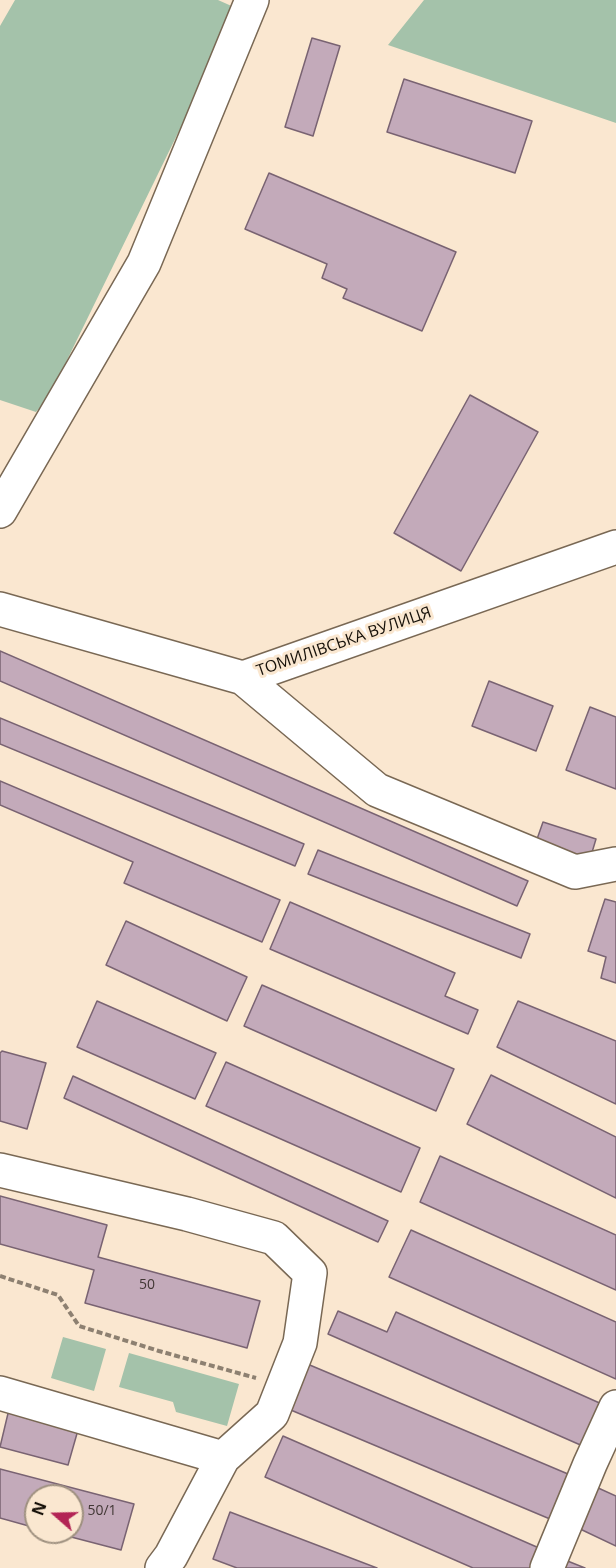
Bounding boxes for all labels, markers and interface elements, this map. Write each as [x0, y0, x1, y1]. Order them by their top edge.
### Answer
street label: ТОМИЛІВСЬКА ВУЛИЦЯ [254, 603, 434, 681]
house number: 50 [139, 1277, 155, 1293]
north arrow [24, 1484, 84, 1544]
text: N [26, 1499, 52, 1518]
house number: 50/1 [87, 1503, 117, 1519]

